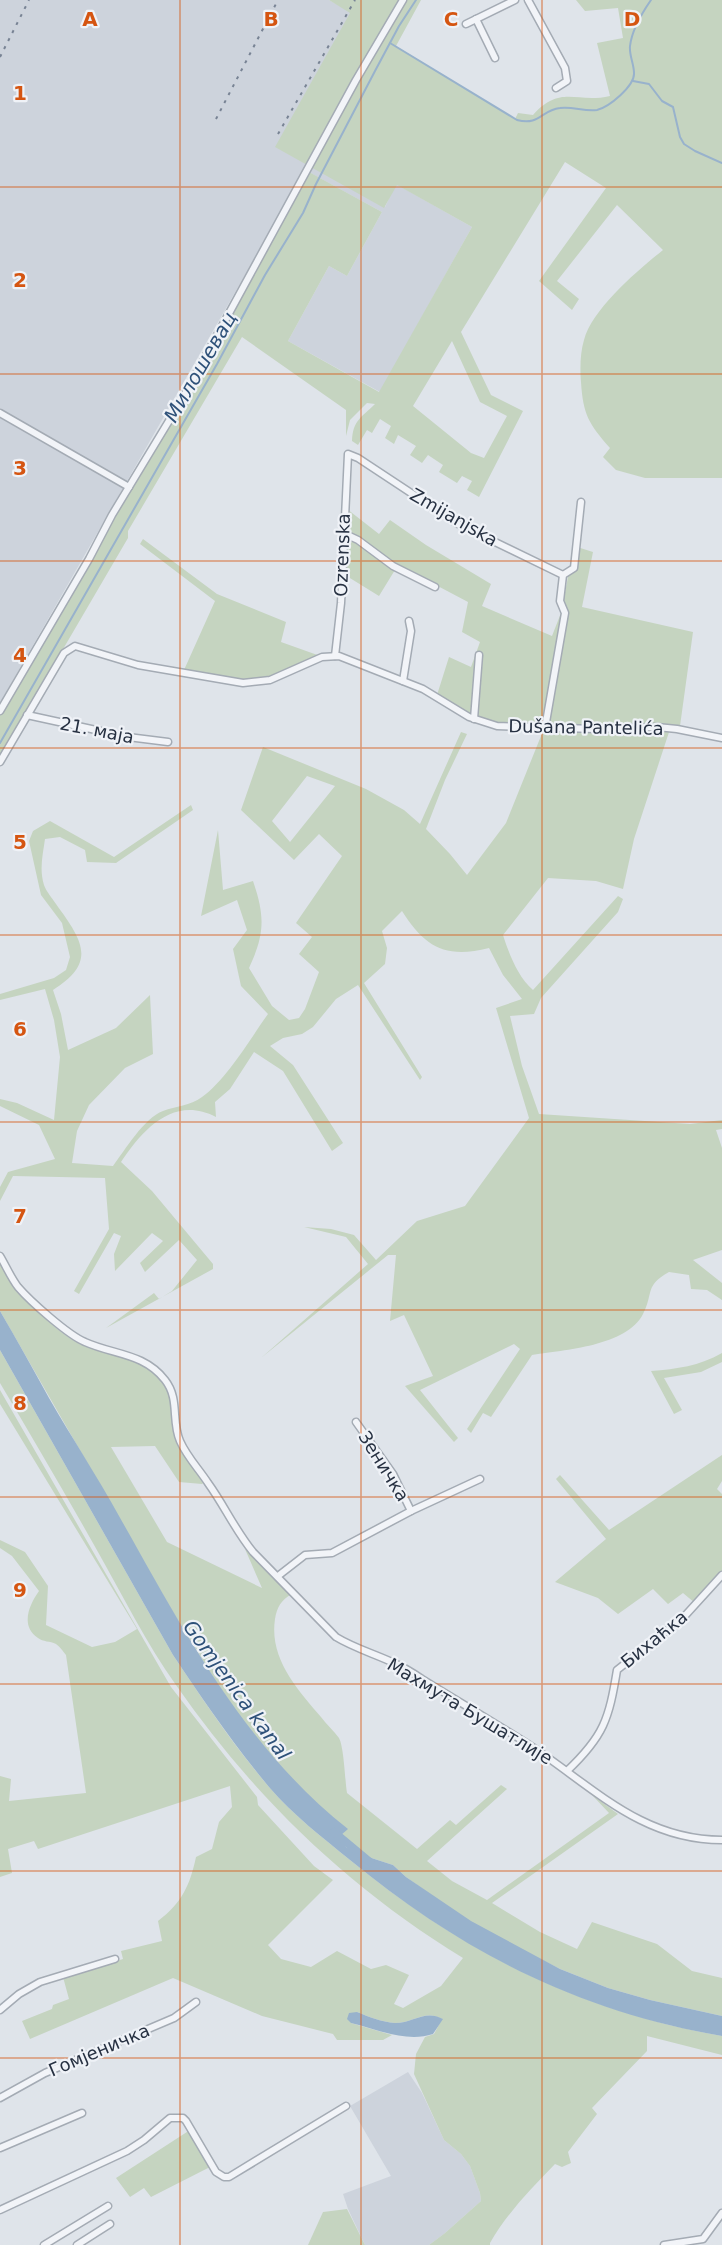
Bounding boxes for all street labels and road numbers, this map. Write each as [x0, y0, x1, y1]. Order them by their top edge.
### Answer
street label: Zmijanjska [406, 483, 502, 551]
street label: Ozrenska [330, 513, 354, 597]
street label: 21. маја [58, 713, 136, 747]
street label: Dušana Pantelića [508, 715, 664, 739]
street label: Зеничка [354, 1427, 414, 1505]
street label: Бихаћка [617, 1606, 691, 1672]
street label: Махмута Бушатлије [384, 1653, 556, 1769]
street label: Гомјеничка [45, 2019, 153, 2081]

